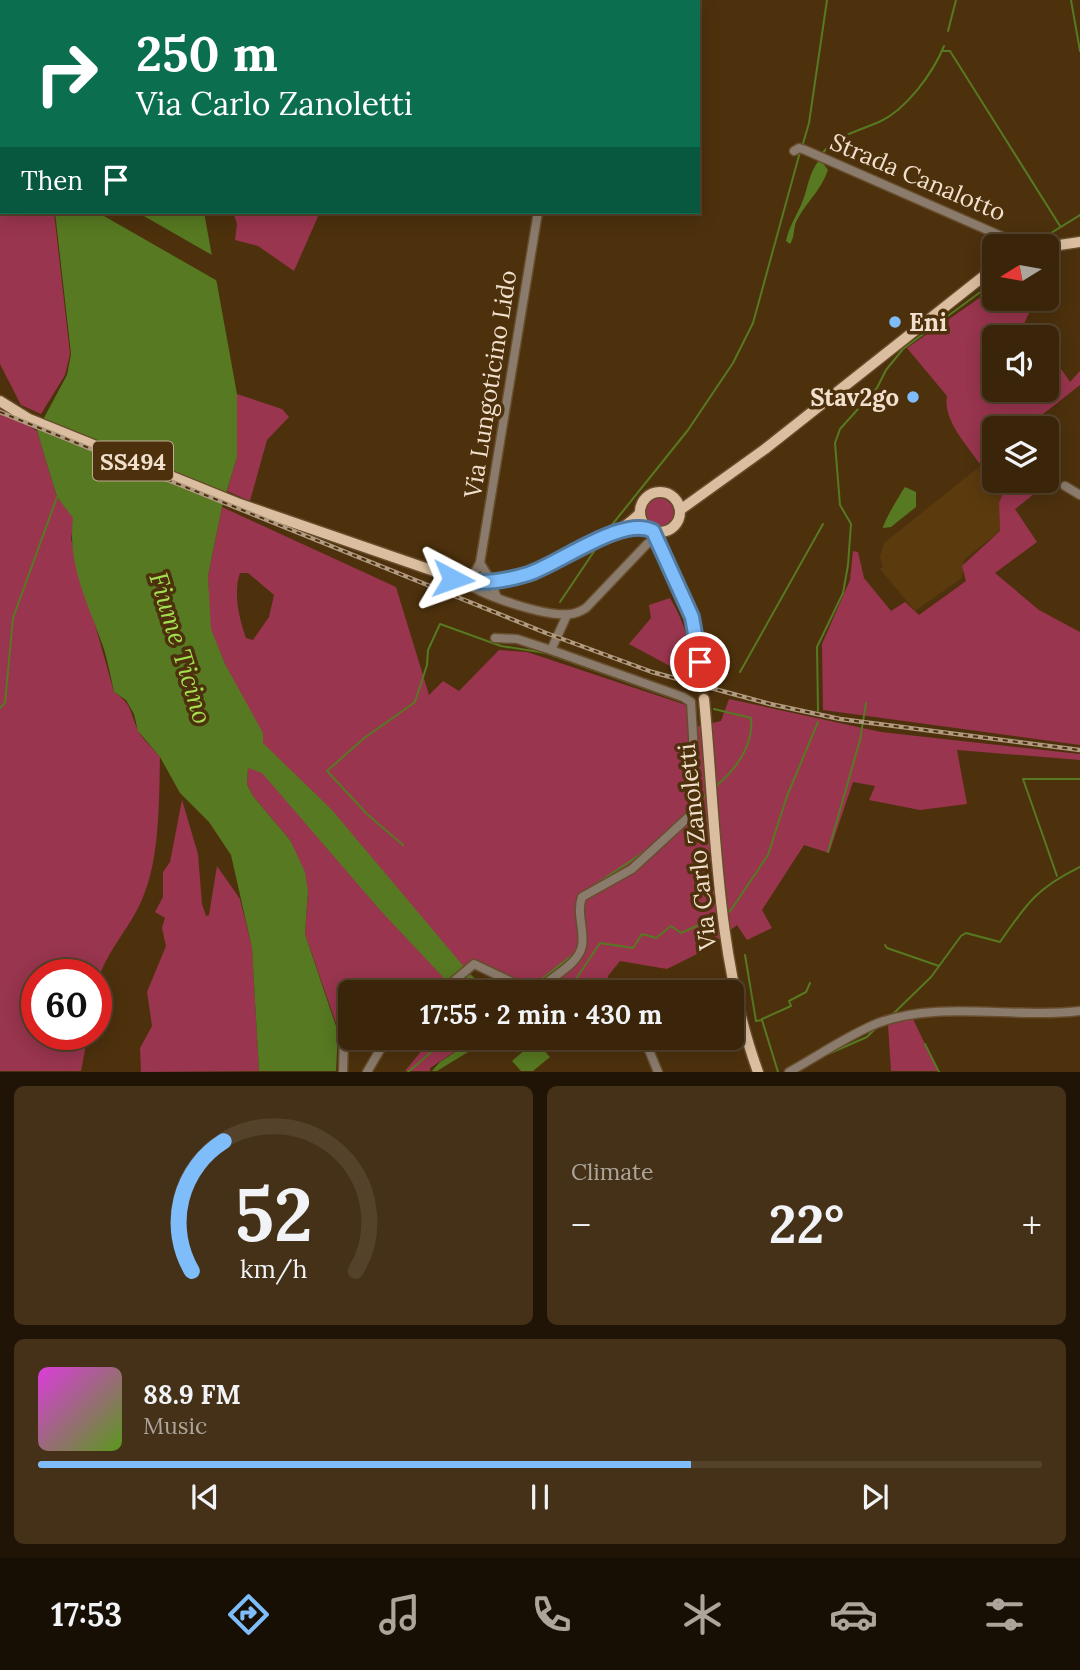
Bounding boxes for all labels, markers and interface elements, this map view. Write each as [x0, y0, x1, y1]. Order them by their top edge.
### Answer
text: 250 m [136, 22, 278, 84]
icon: right [21, 28, 112, 119]
text: Via Carlo Zanoletti [136, 83, 413, 124]
street label: Strada Canalotto [825, 126, 1011, 228]
icon: arrive [97, 161, 135, 199]
text: Then [21, 164, 83, 197]
north arrow [982, 234, 1059, 312]
map controls [982, 234, 1059, 493]
street label: Via Lungoticino Lido [457, 268, 523, 501]
place label: Eni [909, 307, 947, 338]
marker: Eni [887, 314, 903, 330]
button: sound [982, 325, 1059, 402]
place label: Stav2go [810, 382, 899, 413]
marker: Stav2go [905, 389, 921, 405]
button: layers [982, 416, 1059, 493]
road number: SS494 [93, 442, 173, 481]
position arrow [416, 542, 490, 616]
water label: Fiume Ticino [142, 568, 220, 728]
pin [670, 632, 730, 692]
icon: arrive [681, 643, 719, 681]
street label: Via Carlo Zanoletti [671, 742, 723, 953]
speed limit sign: 60 [21, 959, 112, 1050]
text: 17:55 · 2 min · 430 m [420, 998, 662, 1031]
text: Climate [571, 1157, 653, 1186]
text: 52 [234, 1169, 313, 1262]
text: 22° [769, 1191, 844, 1257]
text: − [571, 1201, 591, 1249]
text: + [1022, 1201, 1042, 1249]
text: km/h [240, 1253, 307, 1285]
text: 88.9 FM [143, 1378, 241, 1411]
text: Music [143, 1411, 207, 1440]
icon: previous [186, 1478, 224, 1516]
icon: pause [521, 1478, 559, 1516]
icon: next [856, 1478, 894, 1516]
icon: directions [224, 1590, 273, 1639]
icon: music [375, 1590, 424, 1639]
icon: phone [527, 1590, 576, 1639]
icon: climate [678, 1590, 727, 1639]
icon: car [829, 1590, 878, 1639]
icon: filters [980, 1590, 1029, 1639]
text: 17:53 [51, 1594, 122, 1635]

